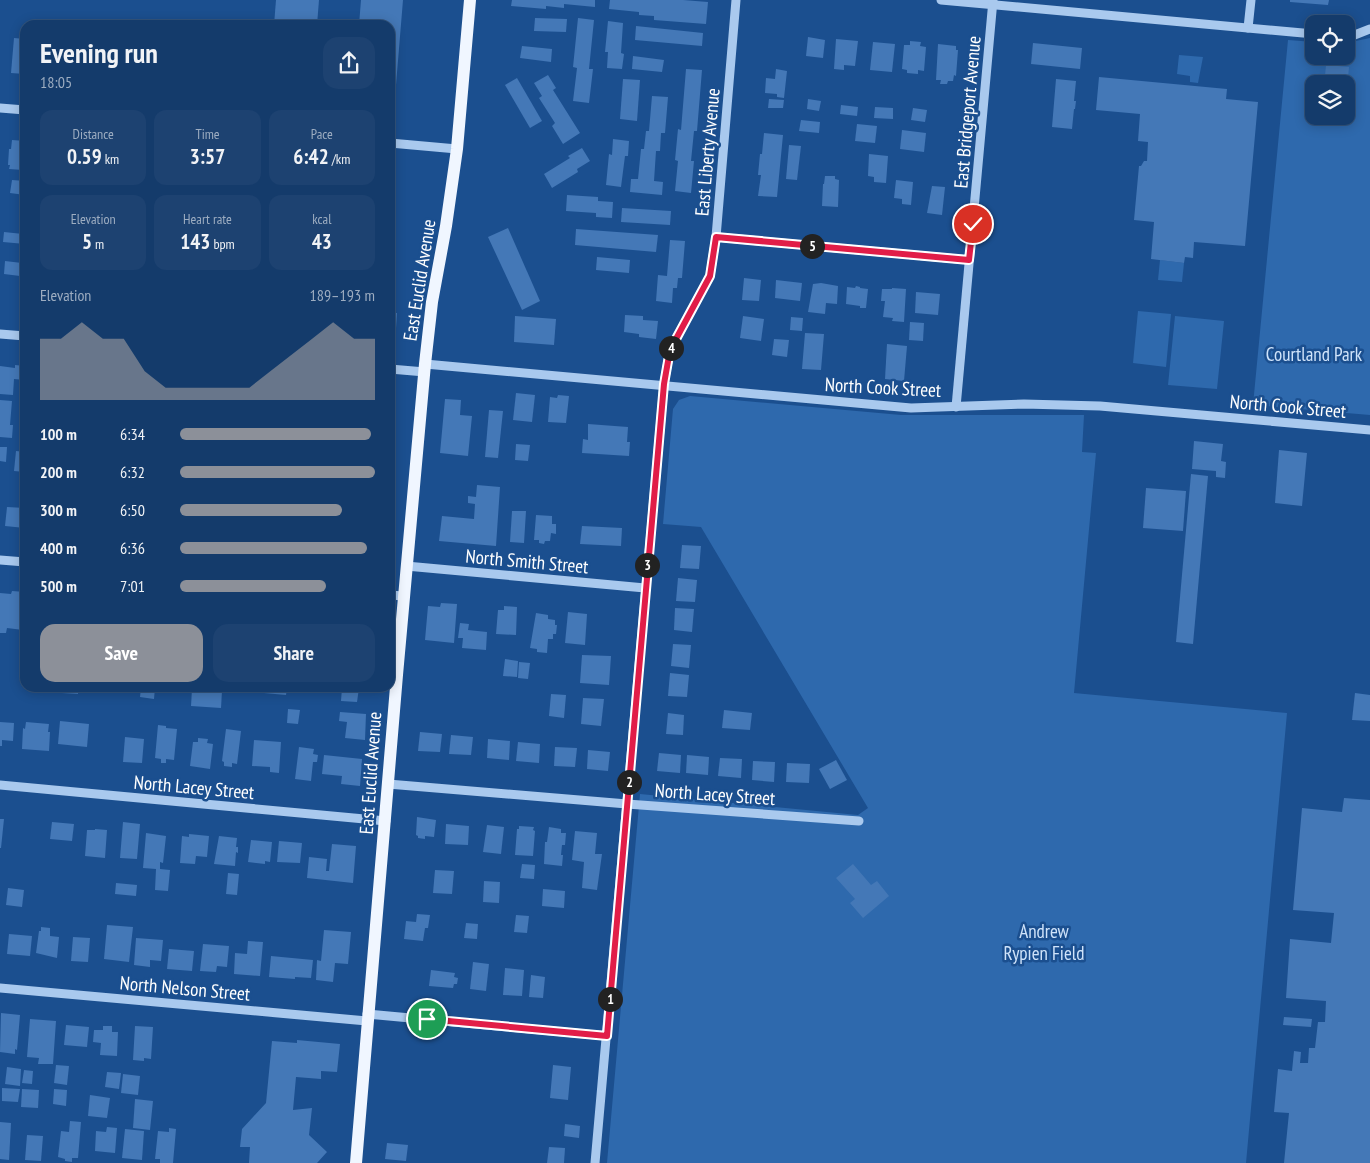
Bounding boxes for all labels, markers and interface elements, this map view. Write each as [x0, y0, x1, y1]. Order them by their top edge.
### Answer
map controls [1305, 15, 1355, 125]
button: locate [1305, 15, 1355, 65]
text: Evening run [40, 34, 158, 71]
street label: East Bridgeport Avenue [948, 35, 986, 189]
button: share [323, 37, 375, 89]
text: 18:05 [40, 72, 72, 92]
button: layers [1305, 75, 1355, 125]
street label: East Liberty Avenue [689, 87, 725, 217]
text: Distance [73, 125, 114, 143]
text: Time [195, 125, 220, 143]
text: Pace [311, 125, 333, 143]
text: 0.59 [67, 143, 102, 170]
text: 3:57 [190, 143, 225, 170]
text: 6:42 [293, 143, 329, 170]
text: km [102, 150, 119, 168]
text: /km [329, 150, 350, 168]
pin [952, 203, 994, 245]
text: Elevation [71, 210, 116, 228]
text: Heart rate [183, 210, 232, 228]
text: kcal [312, 210, 331, 228]
icon: check [959, 210, 987, 238]
street label: East Euclid Avenue [398, 217, 440, 343]
text: 5 [82, 228, 92, 255]
text: 143 [180, 228, 210, 255]
text: 43 [312, 228, 332, 255]
pin: 5 [800, 234, 824, 258]
text: m [92, 235, 104, 253]
text: bpm [210, 235, 235, 253]
text: 5 [809, 237, 816, 255]
text: Elevation [40, 285, 91, 305]
text: 189–193 m [310, 285, 375, 305]
pin: 4 [658, 336, 684, 360]
text: 4 [668, 339, 675, 357]
park label: Courtland Park [1266, 342, 1363, 366]
street label: North Cook Street [824, 372, 943, 402]
street label: North Cook Street [1229, 389, 1348, 423]
text: 100 m [40, 424, 77, 444]
text: 6:34 [120, 424, 145, 444]
text: 200 m [40, 462, 77, 482]
text: 6:32 [120, 462, 145, 482]
text: 300 m [40, 500, 77, 520]
text: 6:50 [120, 500, 145, 520]
text: 400 m [40, 538, 77, 558]
text: 6:36 [120, 538, 145, 558]
street label: North Smith Street [465, 544, 590, 578]
pin: 3 [634, 552, 660, 578]
text: 3 [644, 556, 651, 574]
text: 500 m [40, 576, 77, 596]
text: 7:01 [120, 576, 145, 596]
button: Save [40, 624, 203, 682]
button: Share [213, 624, 375, 682]
street label: East Euclid Avenue [354, 711, 386, 835]
street label: North Lacey Street [133, 770, 256, 804]
pin: 2 [616, 770, 642, 794]
text: 2 [626, 773, 633, 791]
street label: North Lacey Street [654, 778, 777, 810]
park label: Andrew Rypien Field [1004, 919, 1084, 965]
street label: North Nelson Street [119, 970, 252, 1006]
pin: 1 [598, 986, 622, 1012]
text: 1 [607, 990, 614, 1008]
pin [406, 998, 448, 1040]
icon: arrive [413, 1005, 441, 1033]

